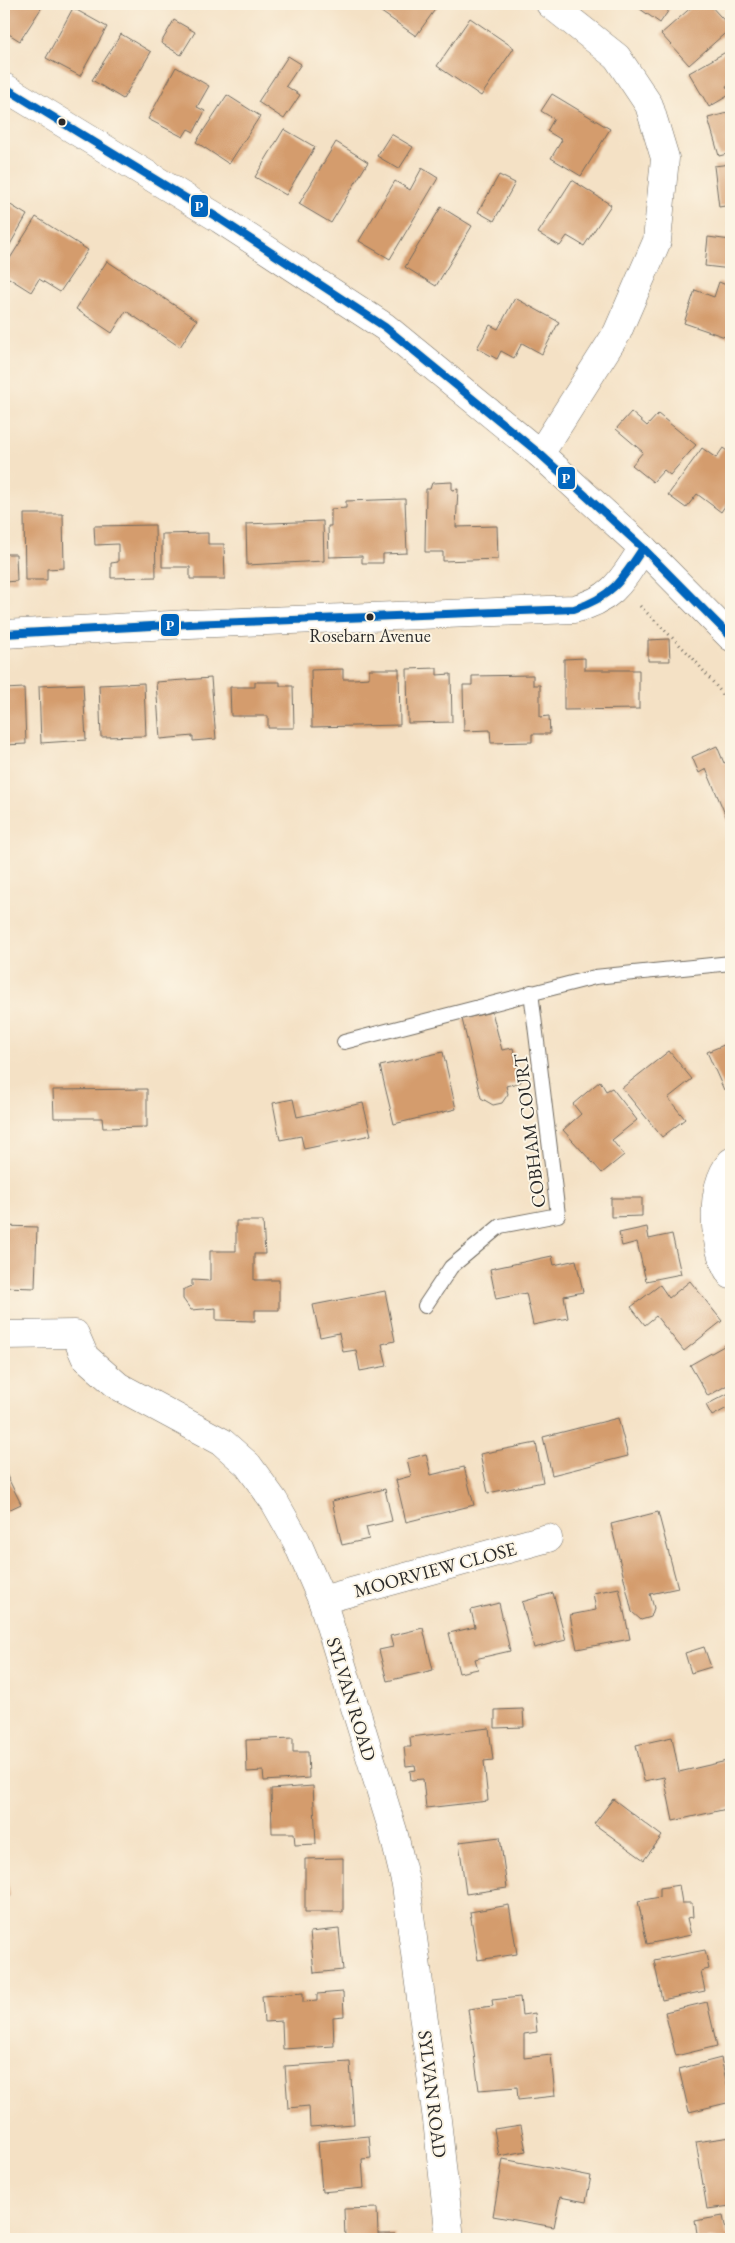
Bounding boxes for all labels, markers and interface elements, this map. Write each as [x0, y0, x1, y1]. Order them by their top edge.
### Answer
unlabelled marker [57, 117, 67, 127]
line badge: P [190, 194, 209, 218]
text: P [195, 197, 204, 215]
line badge: P [557, 466, 576, 490]
text: P [562, 469, 571, 487]
marker: Rosebarn Avenue [365, 612, 375, 622]
line badge: P [160, 613, 180, 637]
text: P [166, 616, 175, 634]
place label: Rosebarn Avenue [309, 624, 431, 647]
street label: COBHAM COURT [508, 1052, 551, 1209]
street label: MOORVIEW CLOSE [351, 1536, 519, 1603]
street label: SYLVAN ROAD [321, 1634, 382, 1764]
street label: SYLVAN ROAD [412, 2029, 453, 2159]

